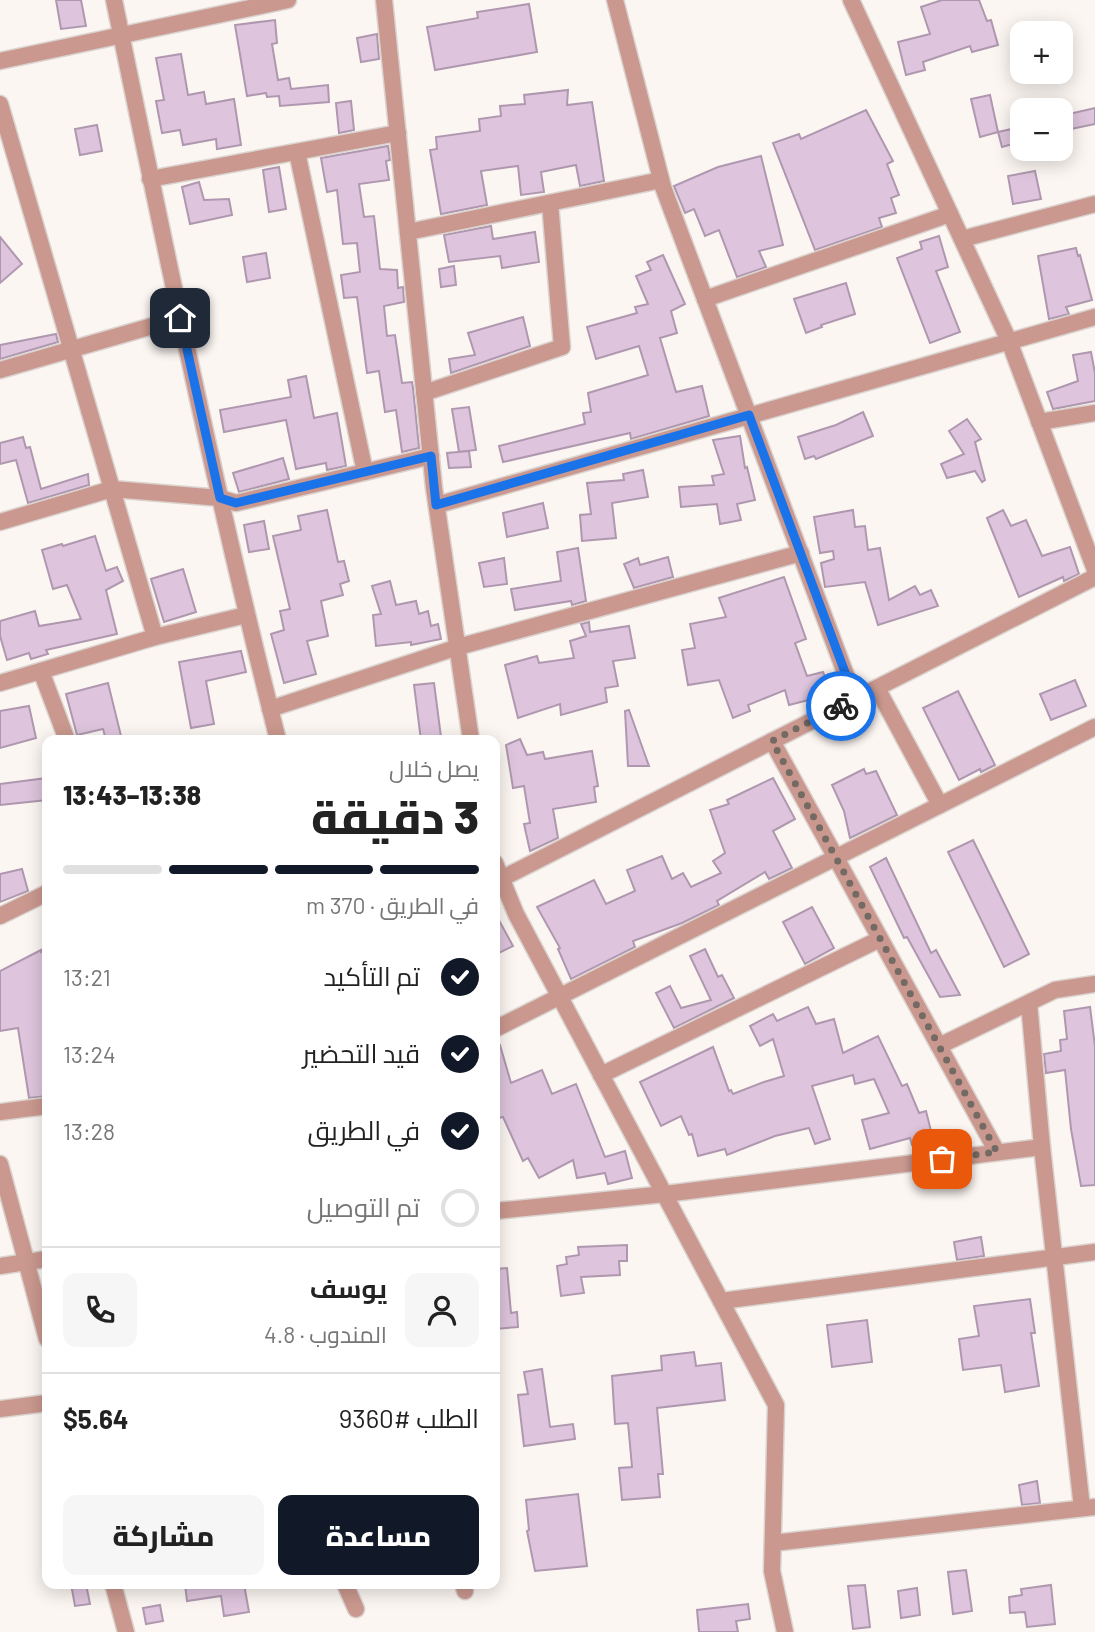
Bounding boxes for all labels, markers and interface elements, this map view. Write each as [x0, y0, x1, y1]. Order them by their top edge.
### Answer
map controls [1010, 21, 1073, 161]
button: + [1010, 21, 1073, 84]
button: − [1010, 98, 1073, 161]
pin [150, 288, 210, 348]
icon: home [161, 299, 199, 337]
courier [806, 671, 876, 741]
icon: bike [822, 687, 860, 725]
text: يصل خلال [389, 754, 479, 782]
text: 13:38–13:43 [63, 779, 201, 810]
text: 3 دقيقة [311, 788, 479, 843]
text: في الطريق · 370 m [306, 891, 479, 919]
icon: check [441, 958, 479, 996]
text: تم التأكيد [323, 960, 420, 991]
text: 13:21 [63, 963, 111, 991]
icon: check [441, 1035, 479, 1073]
text: قيد التحضير [302, 1037, 420, 1068]
text: 13:24 [63, 1040, 116, 1068]
icon: check [441, 1112, 479, 1150]
text: في الطريق [307, 1114, 420, 1145]
text: 13:28 [63, 1117, 115, 1145]
pin [912, 1129, 972, 1189]
icon: bag [923, 1140, 961, 1178]
text: تم التوصيل [307, 1191, 420, 1222]
text: يوسف [310, 1272, 387, 1303]
button: phone [63, 1273, 137, 1347]
button: person [405, 1273, 479, 1347]
text: المندوب · 4.8 [264, 1320, 387, 1348]
text: الطلب #9360 [339, 1402, 479, 1433]
text: $5.64 [63, 1403, 129, 1434]
button: مشاركة [63, 1495, 264, 1575]
button: مساعدة [278, 1495, 479, 1575]

